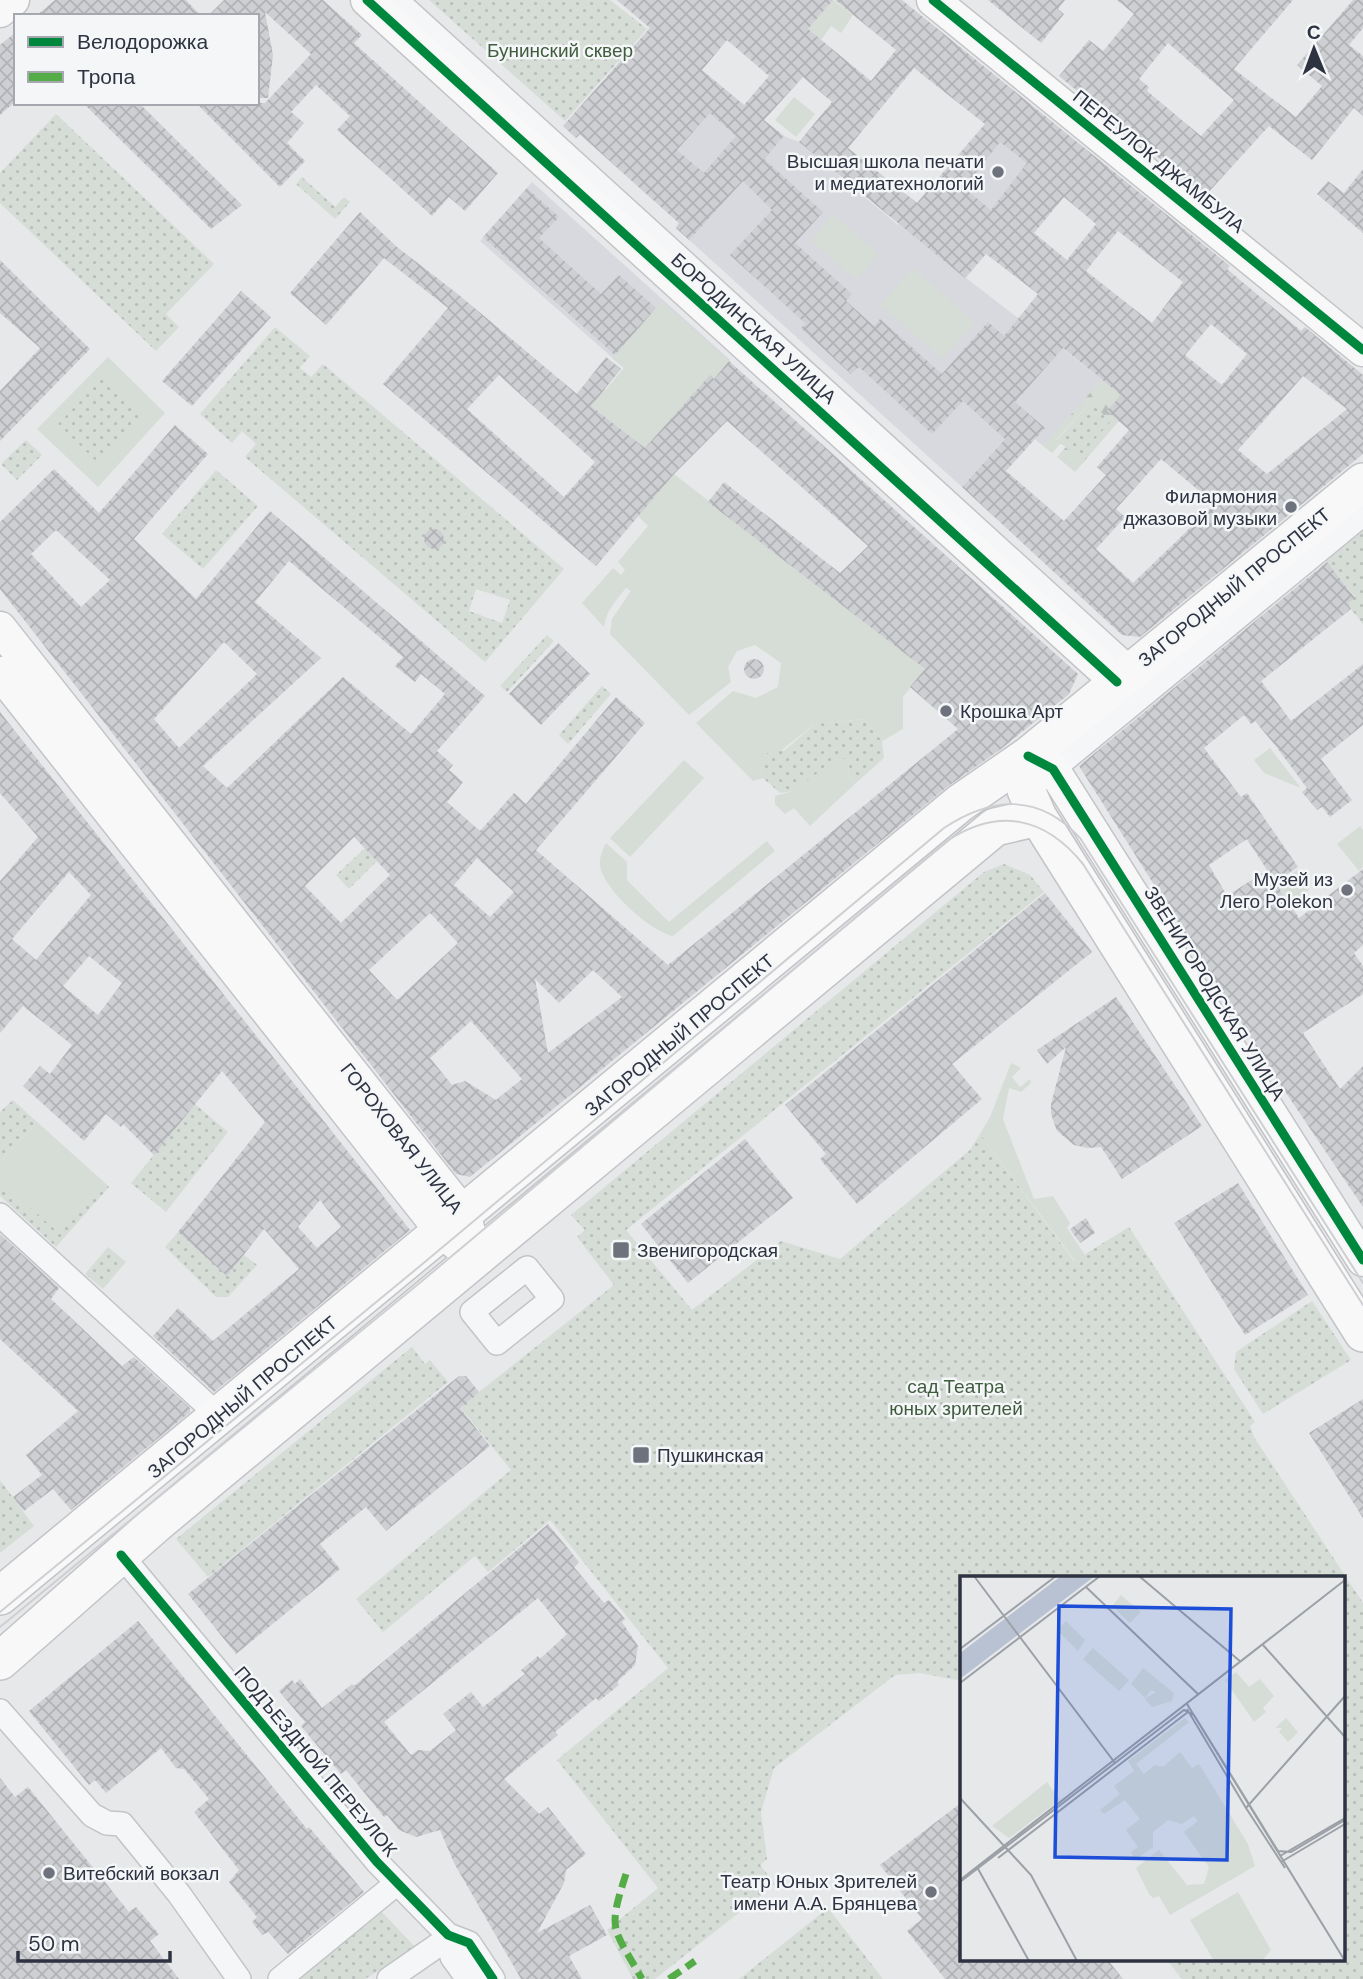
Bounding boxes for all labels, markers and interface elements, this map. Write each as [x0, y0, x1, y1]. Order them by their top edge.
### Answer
legend [14, 14, 259, 105]
north arrow [1279, 14, 1349, 84]
text: С [1307, 20, 1321, 45]
text: Велодорожка [77, 28, 208, 56]
park label: Бунинский сквер [487, 38, 633, 63]
text: Тропа [77, 63, 135, 91]
street label: ПЕРЕУЛОК ДЖАМБУЛА [1068, 84, 1250, 239]
place label: Высшая школа печати и медиатехнологий [787, 149, 984, 196]
marker: Высшая школа печати и медиатехнологий [990, 164, 1006, 180]
street label: БОРОДИНСКАЯ УЛИЦА [666, 247, 842, 410]
place label: Филармония джазовой музыки [1124, 484, 1277, 531]
marker: Филармония джазовой музыки [1283, 499, 1299, 515]
street label: ЗАГОРОДНЫЙ ПРОСПЕКТ [1133, 502, 1336, 673]
place label: Крошка Арт [960, 699, 1064, 724]
marker: Крошка Арт [938, 703, 954, 719]
place label: Музей из Лего Polekon [1220, 867, 1333, 914]
street label: ЗВЕНИГОРОДСКАЯ УЛИЦА [1138, 881, 1291, 1105]
marker: Музей из Лего Polekon [1339, 882, 1355, 898]
street label: ЗАГОРОДНЫЙ ПРОСПЕКТ [579, 948, 780, 1122]
street label: ГОРОХОВАЯ УЛИЦА [335, 1058, 469, 1219]
place label: Звенигородская [637, 1238, 778, 1263]
marker: Звенигородская [611, 1240, 631, 1260]
street label: ЗАГОРОДНЫЙ ПРОСПЕКТ [142, 1310, 343, 1484]
park label: сад Театра юных зрителей [889, 1374, 1023, 1421]
place label: Пушкинская [657, 1443, 764, 1468]
marker: Пушкинская [631, 1445, 651, 1465]
inset map [960, 1576, 1346, 1962]
street label: ПОДЪЕЗДНОЙ ПЕРЕУЛОК [229, 1661, 403, 1862]
place label: Витебский вокзал [63, 1861, 219, 1886]
marker: Витебский вокзал [41, 1865, 57, 1881]
place label: Театр Юных Зрителей имени А.А. Брянцева [720, 1869, 917, 1916]
marker: Театр Юных Зрителей имени А.А. Брянцева [923, 1884, 939, 1900]
scale bar [18, 1920, 170, 1964]
text: 50 m [28, 1930, 79, 1958]

